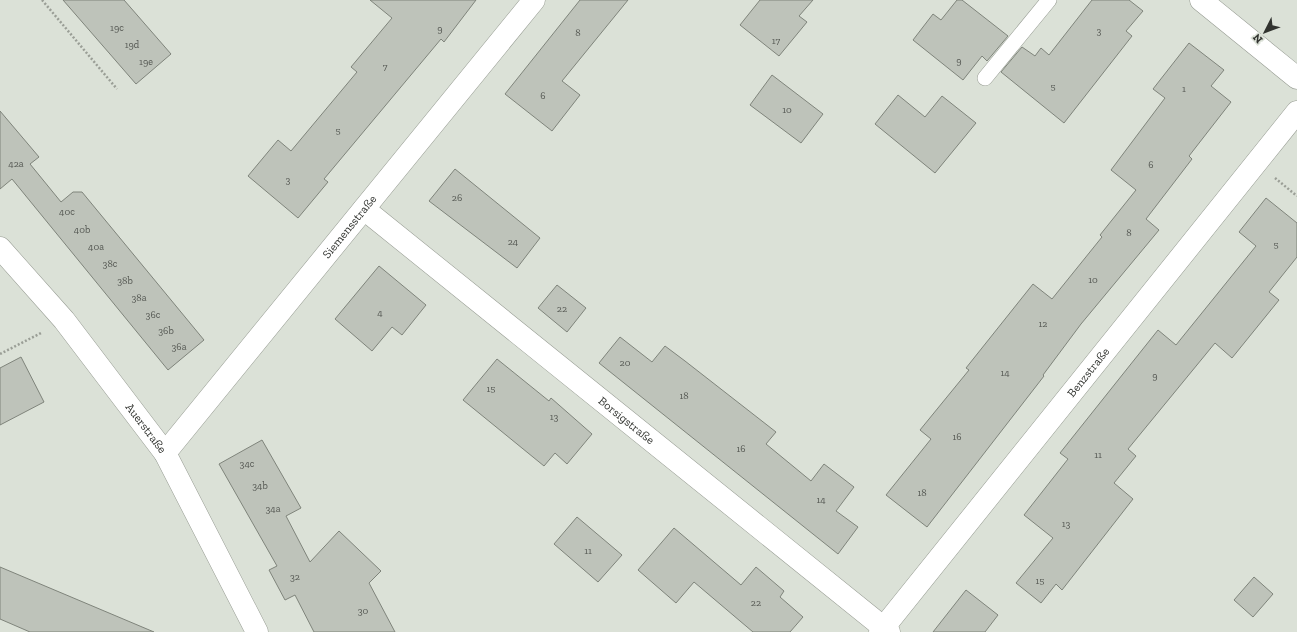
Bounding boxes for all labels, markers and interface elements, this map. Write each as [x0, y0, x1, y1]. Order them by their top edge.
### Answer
north arrow [1245, 12, 1285, 52]
house number: 19c [110, 22, 124, 34]
house number: 9 [437, 23, 443, 35]
house number: 3 [1097, 25, 1102, 37]
house number: 8 [575, 27, 581, 39]
text: N [1250, 30, 1266, 46]
house number: 17 [772, 35, 780, 47]
house number: 19d [125, 39, 140, 51]
house number: 9 [956, 55, 962, 67]
house number: 19e [139, 56, 153, 68]
house number: 7 [383, 61, 388, 73]
house number: 5 [1050, 81, 1056, 93]
house number: 1 [1182, 83, 1186, 95]
house number: 6 [540, 90, 546, 102]
house number: 10 [782, 104, 792, 116]
house number: 5 [335, 125, 341, 137]
house number: 42a [8, 158, 24, 170]
house number: 6 [1148, 159, 1154, 171]
house number: 3 [286, 174, 291, 186]
street label: Siemensstraße [319, 192, 380, 261]
house number: 26 [452, 192, 462, 204]
house number: 40c [59, 206, 75, 218]
house number: 40b [74, 224, 90, 236]
house number: 8 [1126, 227, 1132, 239]
house number: 24 [508, 236, 519, 248]
house number: 5 [1273, 239, 1279, 251]
house number: 40a [88, 241, 104, 253]
house number: 38c [103, 258, 118, 270]
house number: 10 [1088, 274, 1098, 286]
house number: 38b [117, 275, 133, 287]
house number: 38a [131, 292, 147, 304]
house number: 22 [557, 303, 567, 315]
house number: 4 [377, 307, 383, 319]
house number: 36c [146, 309, 161, 321]
house number: 12 [1039, 318, 1048, 330]
house number: 36b [158, 325, 174, 337]
house number: 36a [171, 341, 187, 353]
street label: Benzstraße [1064, 344, 1113, 400]
house number: 20 [620, 357, 631, 369]
house number: 14 [1000, 367, 1010, 379]
house number: 9 [1152, 370, 1158, 382]
house number: 15 [487, 383, 495, 395]
house number: 18 [679, 390, 689, 402]
street label: Borsigstraße [596, 394, 657, 447]
street label: Auerstraße [123, 400, 170, 456]
house number: 13 [550, 411, 558, 423]
house number: 16 [952, 431, 962, 443]
house number: 16 [736, 443, 746, 455]
house number: 11 [1094, 449, 1102, 461]
house number: 34c [240, 458, 255, 470]
house number: 34b [252, 480, 268, 492]
house number: 18 [917, 487, 927, 499]
house number: 14 [816, 494, 826, 506]
house number: 34a [265, 503, 281, 515]
house number: 13 [1062, 518, 1070, 530]
house number: 11 [584, 545, 592, 557]
house number: 32 [290, 571, 300, 583]
house number: 15 [1036, 575, 1044, 587]
house number: 22 [751, 597, 761, 609]
house number: 30 [358, 605, 369, 617]

